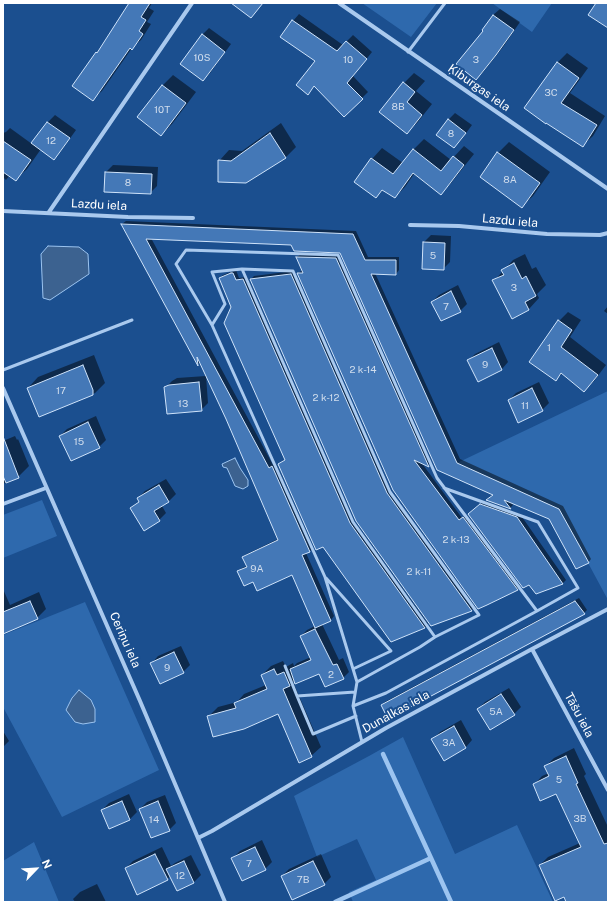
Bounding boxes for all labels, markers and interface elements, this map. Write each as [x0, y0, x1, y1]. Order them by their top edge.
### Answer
house number: 10S [194, 52, 210, 64]
house number: 10 [343, 54, 353, 66]
house number: 3 [473, 54, 479, 66]
street label: Ķiburgas iela [445, 61, 513, 115]
house number: 3C [544, 87, 558, 99]
house number: 8B [391, 101, 405, 113]
house number: 10T [154, 104, 170, 116]
house number: 8 [448, 128, 454, 140]
house number: 12 [46, 135, 56, 147]
house number: 8A [503, 174, 517, 186]
house number: 8 [125, 177, 131, 189]
street label: Lazdu iela [71, 196, 127, 214]
street label: Lazdu iela [481, 211, 539, 231]
house number: 5 [430, 250, 436, 262]
house number: 3 [511, 282, 517, 294]
house number: 7 [443, 301, 449, 313]
house number: 1 [547, 342, 551, 354]
house number: 9 [482, 359, 488, 371]
house number: 2 k-14 [349, 364, 377, 376]
house number: 17 [56, 385, 66, 397]
house number: 2 k-12 [313, 392, 339, 404]
house number: 13 [178, 398, 188, 410]
house number: 11 [521, 400, 529, 412]
house number: 15 [74, 436, 84, 448]
house number: 2 k-13 [442, 534, 470, 546]
house number: 9A [250, 563, 264, 575]
house number: 2 k-11 [407, 566, 431, 578]
street label: Ceriņu iela [106, 610, 144, 670]
house number: 9 [164, 662, 170, 674]
house number: 2 [328, 669, 334, 681]
street label: Dunalkas iela [360, 688, 432, 736]
street label: Tāšu iela [561, 690, 597, 740]
house number: 5A [489, 706, 503, 718]
house number: 3A [442, 737, 456, 749]
house number: 5 [556, 774, 562, 786]
house number: 3B [573, 813, 587, 825]
house number: 14 [149, 814, 159, 826]
north arrow [16, 849, 56, 889]
text: N [40, 857, 54, 870]
house number: 7 [246, 858, 252, 870]
house number: 12 [175, 870, 185, 882]
house number: 7B [297, 874, 309, 886]

